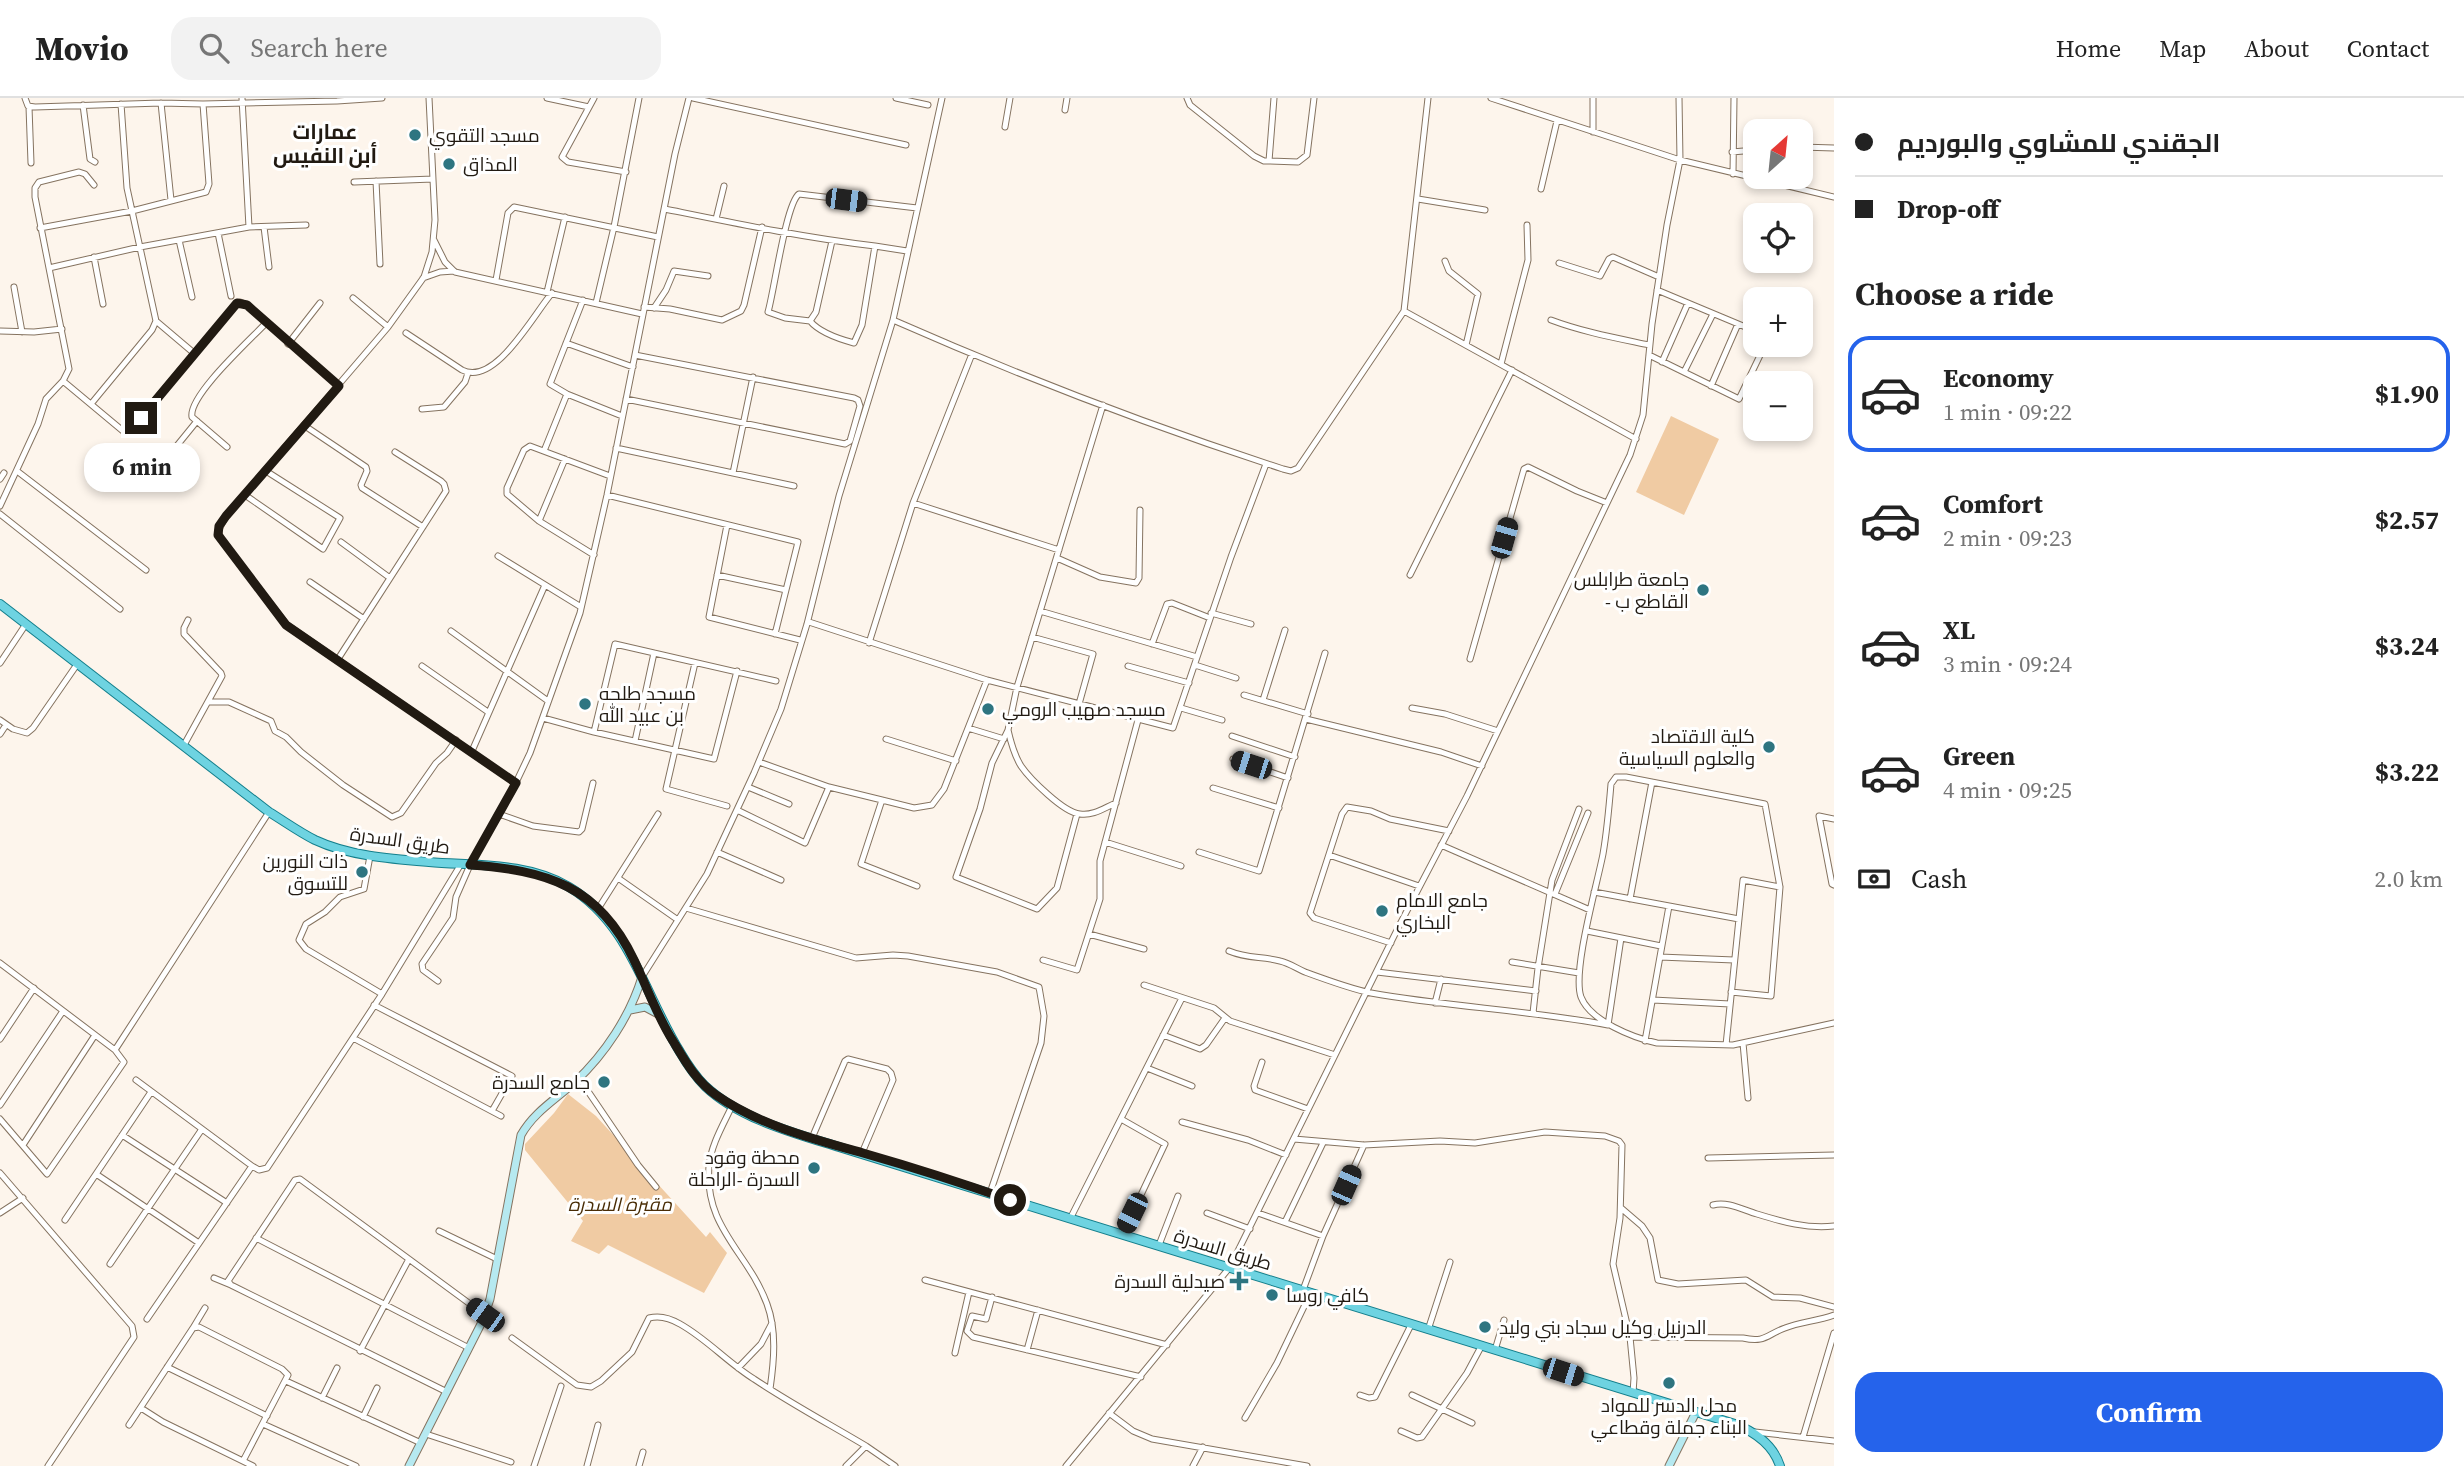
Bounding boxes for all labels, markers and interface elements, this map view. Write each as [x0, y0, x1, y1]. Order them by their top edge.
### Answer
search box [171, 17, 661, 80]
text: Movio [35, 26, 129, 71]
icon: search [195, 29, 233, 67]
text: Search here [251, 30, 388, 66]
text: Home [2056, 32, 2121, 65]
text: Map [2159, 32, 2206, 65]
text: About [2244, 32, 2309, 65]
text: Contact [2347, 32, 2429, 65]
district label: عمارات أبن النفيس [273, 117, 377, 170]
north arrow [1743, 119, 1813, 189]
map controls [1743, 119, 1813, 441]
place label: مسجد التقوي [429, 122, 540, 150]
text: الجقندي للمشاوي والبورديم [1897, 125, 2220, 161]
marker: مسجد التقوي [407, 127, 423, 143]
place label: المذاق [463, 151, 518, 177]
marker: المذاق [441, 156, 457, 172]
car [824, 187, 869, 213]
text: Drop-off [1897, 191, 1999, 227]
button: locate [1743, 203, 1813, 273]
text: Choose a ride [1855, 272, 2054, 316]
button: + [1743, 287, 1813, 357]
text: Economy [1943, 360, 2054, 396]
icon: car [1859, 363, 1922, 426]
button: − [1743, 371, 1813, 441]
text: $1.90 [2375, 376, 2439, 412]
text: 1 min · 09:22 [1943, 396, 2072, 428]
route end [125, 402, 157, 434]
callout: 6 min [83, 442, 199, 492]
text: 6 min [112, 451, 172, 483]
text: Comfort [1943, 486, 2043, 522]
icon: car [1859, 489, 1922, 552]
text: $2.57 [2375, 502, 2439, 538]
car [1489, 515, 1520, 561]
text: 2 min · 09:23 [1943, 522, 2072, 554]
place label: جامعة طرابلس - القاطع ب [1574, 566, 1689, 615]
marker: جامعة طرابلس - القاطع ب [1695, 582, 1711, 598]
text: XL [1943, 612, 1975, 648]
icon: car [1859, 615, 1922, 678]
text: $3.24 [2375, 628, 2439, 664]
text: 3 min · 09:24 [1943, 648, 2072, 680]
place label: مسجد طلحه بن عبيد الله [599, 680, 696, 728]
marker: مسجد طلحه بن عبيد الله [577, 696, 593, 712]
place label: مسجد صهيب الرومي [1002, 696, 1166, 724]
marker: مسجد صهيب الرومي [980, 701, 996, 717]
place label: كلية الاقتصاد والعلوم السياسية [1619, 723, 1755, 772]
text: Green [1943, 738, 2015, 774]
marker: كلية الاقتصاد والعلوم السياسية [1761, 739, 1777, 755]
icon: car [1859, 741, 1922, 804]
car [1228, 749, 1275, 781]
text: $3.22 [2375, 754, 2439, 790]
text: 4 min · 09:25 [1943, 774, 2072, 806]
street label: طريق السدرة [348, 820, 452, 860]
place label: ذات النورين للتسوق [262, 848, 348, 896]
icon: cash [1855, 860, 1893, 898]
text: Cash [1911, 861, 1967, 897]
text: 2.0 km [2374, 863, 2443, 895]
marker: ذات النورين للتسوق [354, 864, 370, 880]
place label: جامع الامام البخاري [1396, 887, 1488, 937]
marker: جامع الامام البخاري [1374, 903, 1390, 919]
place label: جامع السدرة [492, 1069, 590, 1096]
marker: جامع السدرة [596, 1074, 612, 1090]
place label: محطة وقود السدرة -الراحلة [688, 1144, 800, 1192]
marker: محطة وقود السدرة -الراحلة [806, 1160, 822, 1176]
car [1328, 1162, 1365, 1208]
route start [994, 1184, 1026, 1216]
car [1114, 1190, 1151, 1236]
park label: مقبرة السدرة [568, 1191, 673, 1217]
street label: طريق السدرة [1171, 1222, 1275, 1276]
place label: صيدلية السدرة [1115, 1268, 1225, 1294]
marker: صيدلية السدرة [1231, 1273, 1247, 1289]
place label: كافي روسا [1286, 1282, 1369, 1310]
marker: كافي روسا [1264, 1287, 1280, 1303]
car [462, 1294, 509, 1336]
place label: الدرنيل وكيل سجاد بني وليد [1499, 1314, 1707, 1342]
marker: الدرنيل وكيل سجاد بني وليد [1477, 1319, 1493, 1335]
car [1540, 1356, 1587, 1388]
button: Confirm [1855, 1372, 2443, 1452]
marker: محل الدسر للمواد البناء جملة وقطاعي [1661, 1375, 1677, 1391]
place label: محل الدسر للمواد البناء جملة وقطاعي [1591, 1392, 1747, 1442]

